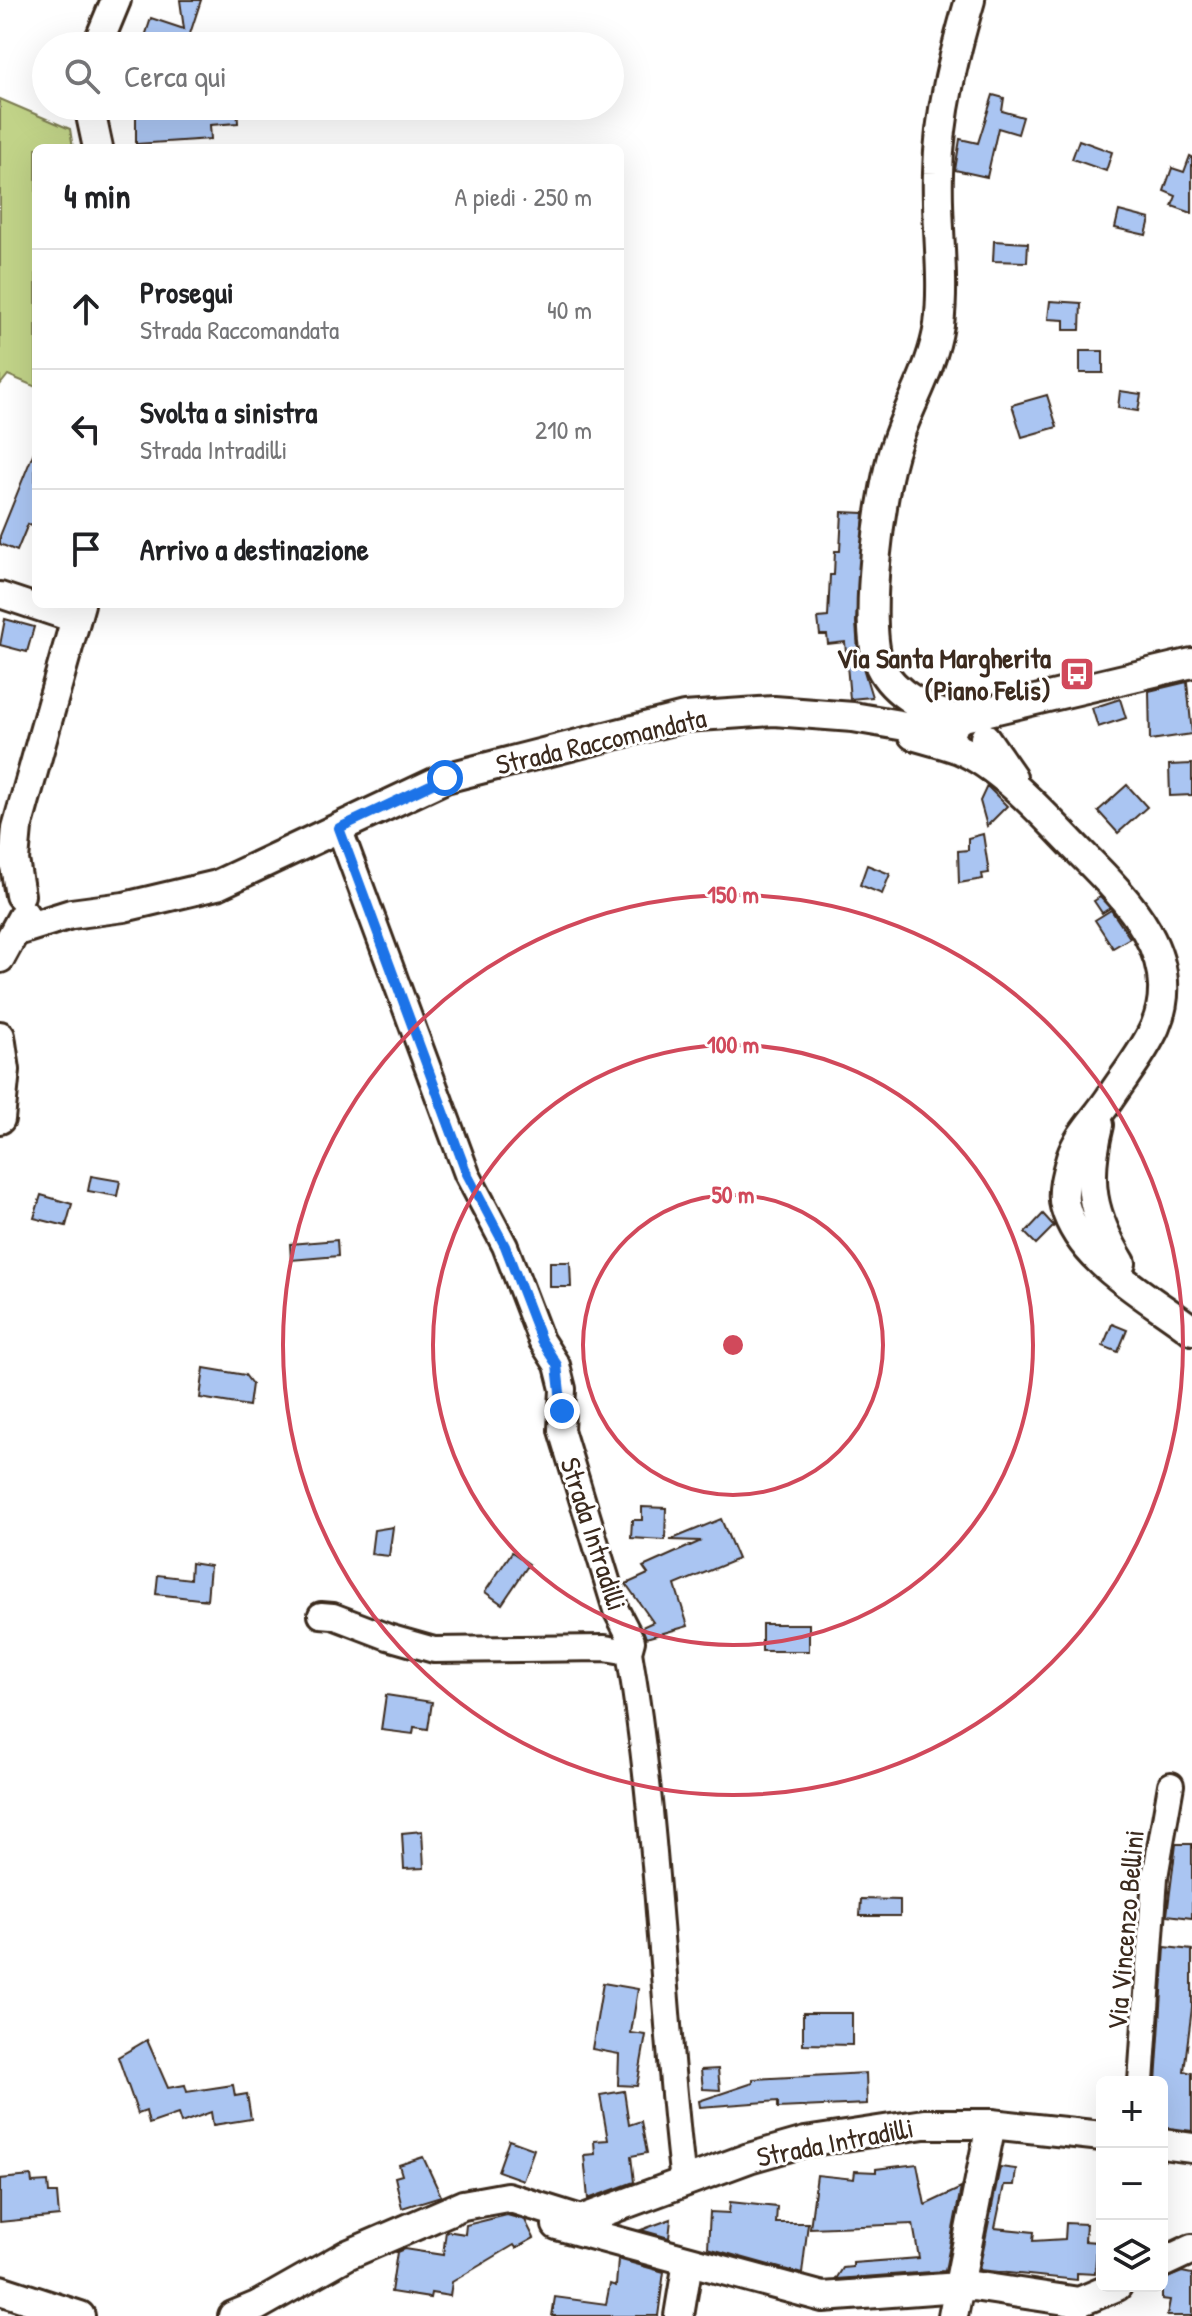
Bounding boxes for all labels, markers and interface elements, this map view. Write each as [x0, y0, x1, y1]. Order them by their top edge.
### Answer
search box [32, 32, 624, 120]
icon: search [60, 54, 104, 98]
text: Cerca qui [124, 56, 227, 96]
text: 4 min [64, 173, 131, 219]
text: A piedi · 250 m [454, 179, 592, 214]
text: Prosegui [140, 272, 234, 312]
icon: ahead [64, 287, 108, 331]
text: 40 m [547, 292, 592, 327]
text: Strada Raccomandata [140, 312, 339, 347]
text: Svolta a sinistra [140, 392, 317, 432]
icon: left [64, 407, 108, 451]
text: 210 m [535, 412, 592, 447]
text: Strada Intradilli [140, 432, 287, 467]
icon: arrive [64, 527, 108, 571]
text: Arrivo a destinazione [140, 529, 369, 569]
place label: Via Santa Margherita (Piano Felis) [837, 639, 1051, 709]
bus stop icon: Via Santa Margherita (Piano Felis) [1058, 655, 1096, 693]
street label: Strada Raccomandata [492, 698, 710, 784]
route start [427, 760, 463, 796]
text: 150 m [707, 878, 759, 910]
text: 100 m [707, 1028, 759, 1060]
text: 50 m [712, 1178, 754, 1210]
centre of rings [719, 1331, 747, 1359]
route end [544, 1393, 580, 1429]
street label: Strada Intradilli [551, 1453, 637, 1615]
street label: Via Vincenzo Bellini [1097, 1828, 1153, 2032]
map controls [1096, 2076, 1168, 2292]
button: + [1096, 2076, 1168, 2148]
street label: Strada Intradilli [753, 2108, 917, 2176]
button: − [1096, 2148, 1168, 2220]
button: layers [1096, 2220, 1168, 2292]

